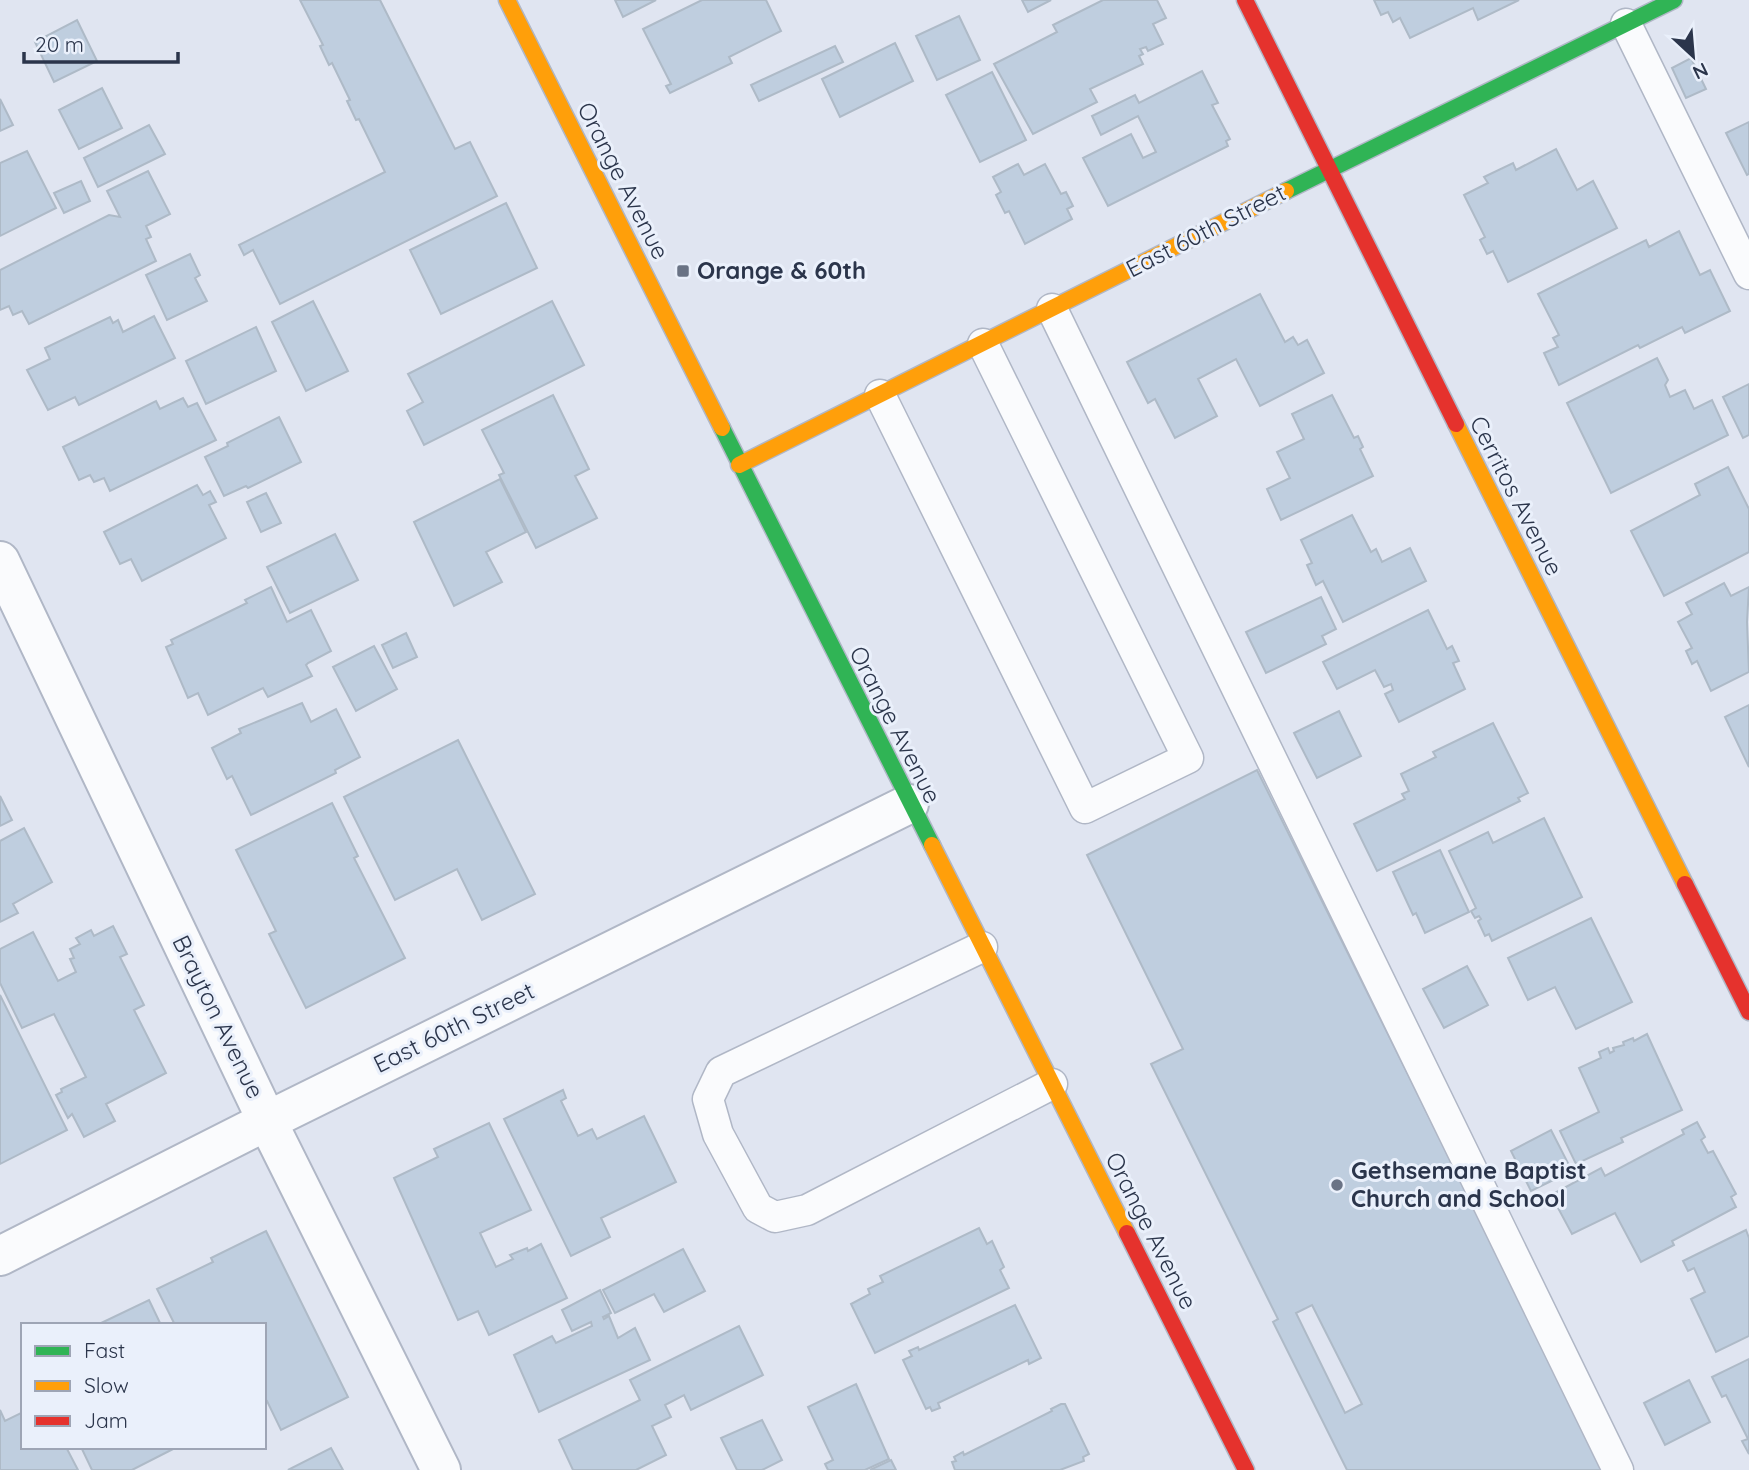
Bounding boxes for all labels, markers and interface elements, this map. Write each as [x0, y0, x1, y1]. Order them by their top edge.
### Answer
scale bar [24, 21, 178, 65]
north arrow [1658, 21, 1728, 91]
text: 20 m [35, 31, 84, 57]
text: N [1689, 57, 1712, 85]
street label: Orange Avenue [571, 97, 676, 264]
street label: East 60th Street [1121, 177, 1290, 283]
place label: Orange & 60th [697, 255, 866, 285]
marker: Orange & 60th [675, 263, 691, 279]
street label: Cerritos Avenue [1464, 411, 1570, 580]
street label: Orange Avenue [843, 641, 948, 808]
street label: Brayton Avenue [166, 930, 271, 1103]
street label: East 60th Street [368, 975, 539, 1079]
street label: Orange Avenue [1099, 1147, 1204, 1314]
place label: Gethsemane Baptist Church and School [1351, 1155, 1587, 1213]
marker: Gethsemane Baptist Church and School [1329, 1177, 1345, 1193]
legend [21, 1323, 266, 1449]
text: Fast [84, 1337, 125, 1363]
text: Slow [84, 1372, 129, 1398]
text: Jam [84, 1407, 128, 1433]

